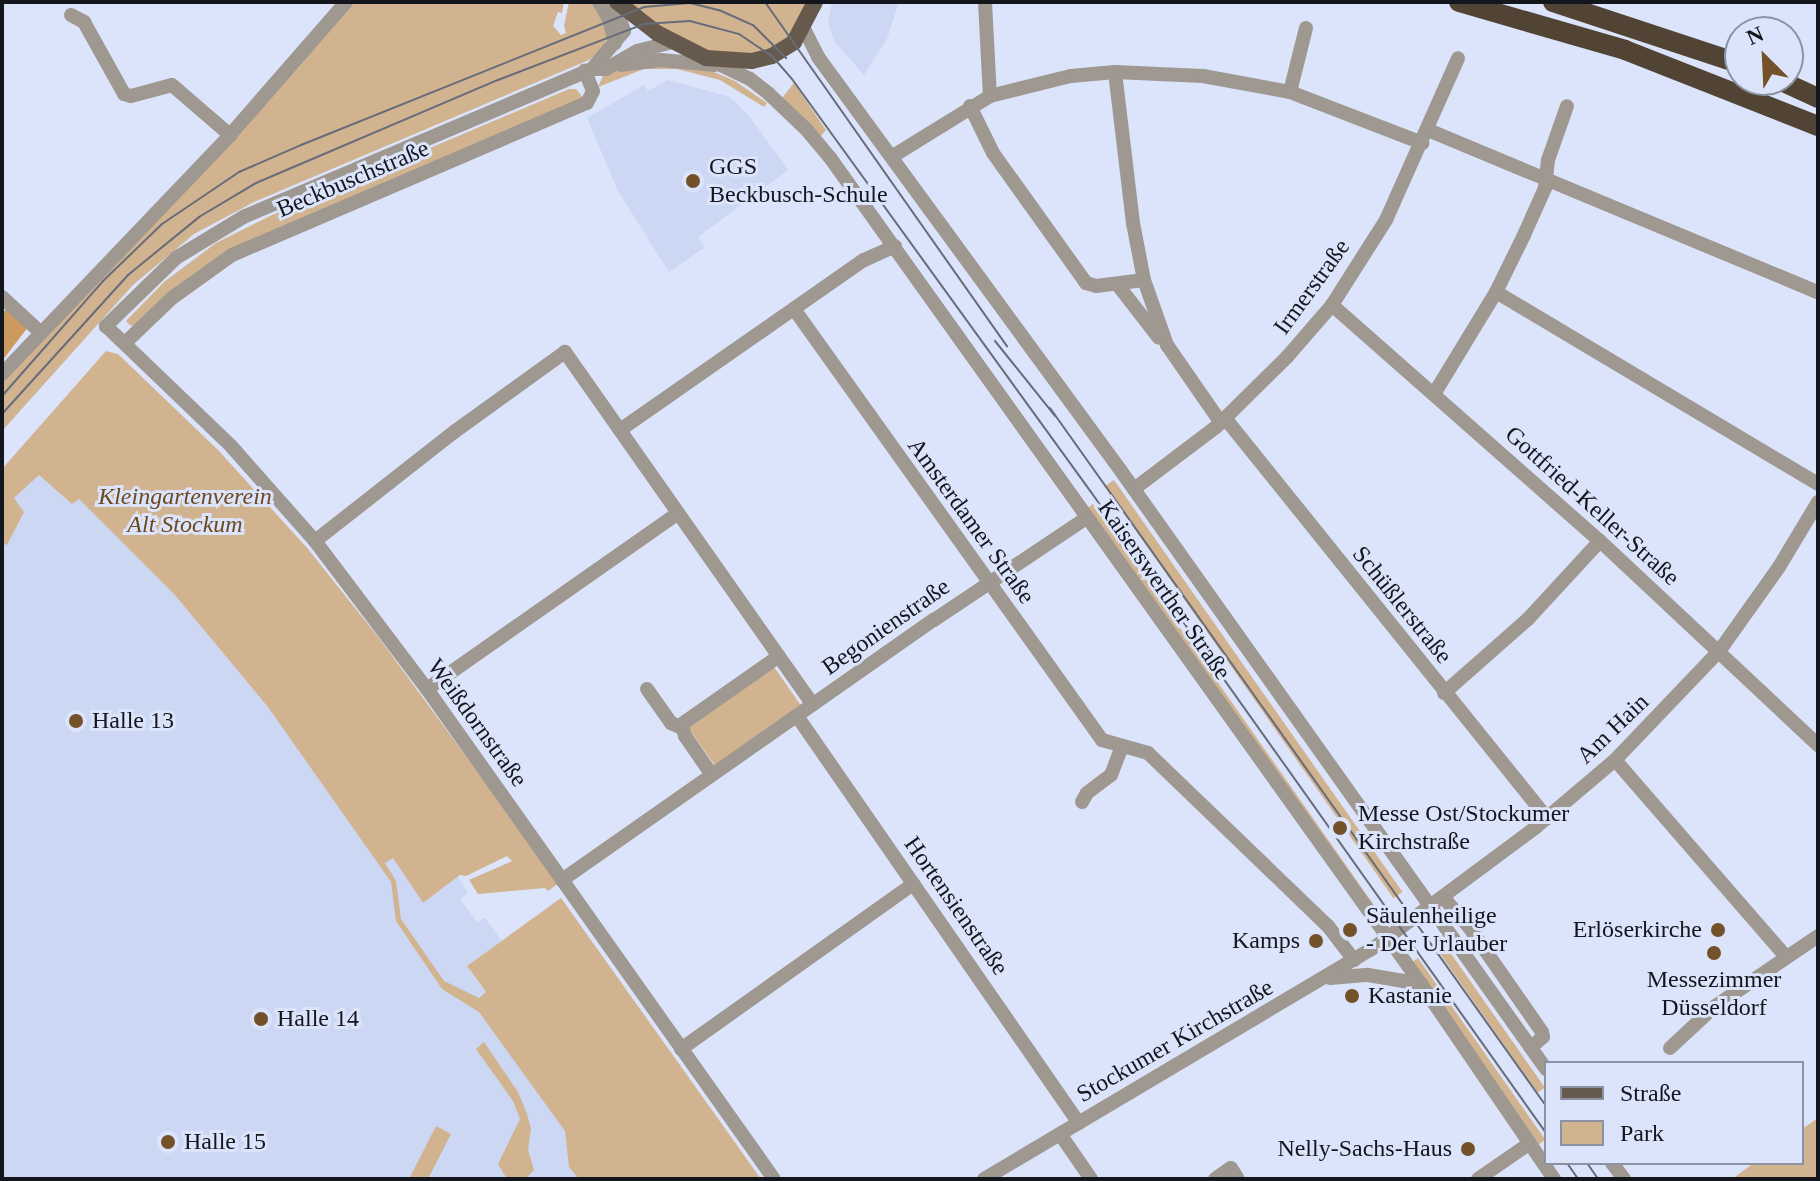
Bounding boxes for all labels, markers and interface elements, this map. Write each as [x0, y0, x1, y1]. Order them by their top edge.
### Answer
north arrow [1724, 16, 1804, 96]
text: N [1742, 21, 1767, 50]
street label: Beckbuschstraße [273, 134, 433, 224]
place label: GGS Beckbusch-Schule [709, 153, 888, 209]
marker: GGS Beckbusch-Schule [684, 172, 702, 190]
street label: Irmerstraße [1268, 234, 1356, 340]
street label: Gottfried-Keller-Straße [1499, 420, 1685, 592]
street label: Amsterdamer Straße [901, 432, 1041, 610]
park label: Kleingartenverein Alt Stockum [98, 483, 272, 539]
street label: Kaiserswerther Straße [1091, 495, 1237, 685]
street label: Schüßlerstraße [1346, 541, 1458, 669]
street label: Begonienstraße [817, 572, 955, 682]
street label: Weißdornstraße [421, 653, 533, 793]
street label: Am Hain [1571, 688, 1655, 770]
place label: Halle 13 [92, 707, 174, 735]
marker: Halle 13 [67, 712, 85, 730]
place label: Messe Ost/Stockumer Kirchstraße [1358, 800, 1569, 856]
marker: Messe Ost/Stockumer Kirchstraße [1329, 817, 1351, 839]
street label: Hortensienstraße [898, 831, 1014, 981]
place label: Säulenheilige - Der Urlauber [1366, 902, 1507, 958]
place label: Erlöserkirche [1573, 916, 1702, 944]
marker: Säulenheilige - Der Urlauber [1341, 921, 1359, 939]
marker: Erlöserkirche [1709, 921, 1727, 939]
place label: Kamps [1232, 927, 1300, 955]
marker: Kamps [1307, 932, 1325, 950]
marker: Messezimmer Düsseldorf [1705, 944, 1723, 962]
place label: Messezimmer Düsseldorf [1647, 966, 1781, 1022]
street label: Stockumer Kirchstraße [1072, 973, 1278, 1109]
place label: Kastanie [1368, 982, 1452, 1010]
marker: Kastanie [1343, 987, 1361, 1005]
place label: Halle 14 [277, 1005, 359, 1033]
marker: Halle 14 [252, 1010, 270, 1028]
legend [1544, 1061, 1804, 1165]
text: Straße [1620, 1080, 1681, 1106]
text: Park [1620, 1120, 1664, 1146]
place label: Halle 15 [184, 1128, 266, 1156]
marker: Halle 15 [159, 1133, 177, 1151]
place label: Nelly-Sachs-Haus [1277, 1135, 1452, 1163]
marker: Nelly-Sachs-Haus [1459, 1140, 1477, 1158]

